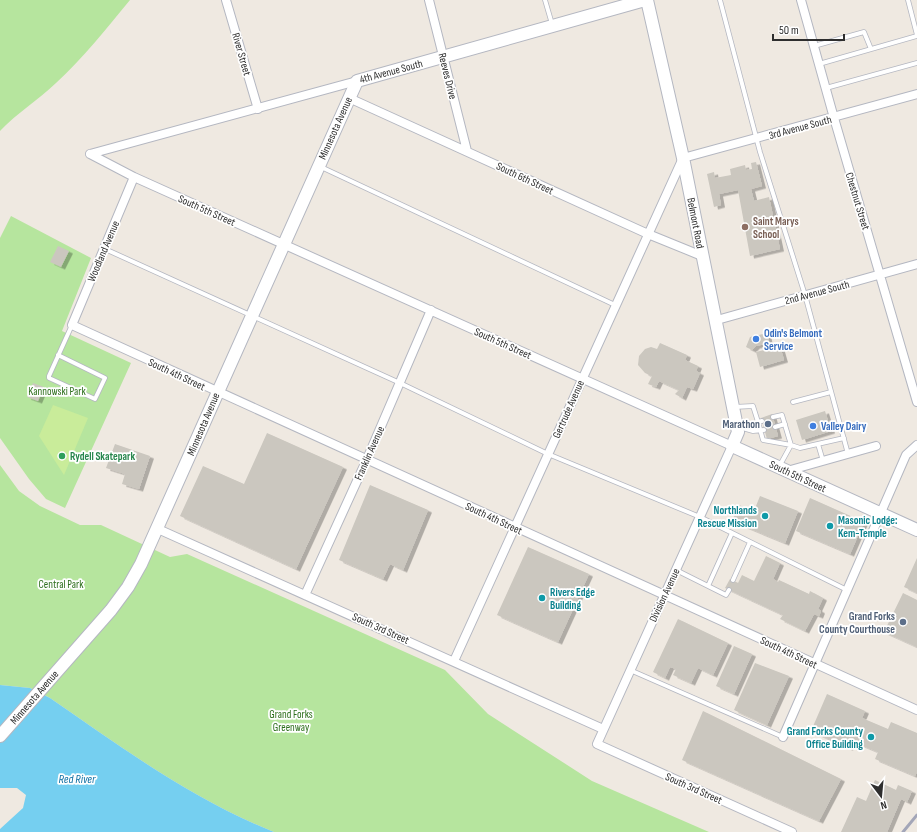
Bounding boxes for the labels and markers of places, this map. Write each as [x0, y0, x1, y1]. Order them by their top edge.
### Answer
place label: Saint Marys School [753, 215, 799, 241]
marker: Saint Marys School [740, 222, 750, 232]
place label: Odin's Belmont Service [764, 327, 822, 353]
marker: Odin's Belmont Service [751, 334, 761, 344]
place label: Marathon [723, 418, 760, 431]
marker: Marathon [763, 419, 773, 429]
place label: Valley Dairy [821, 420, 867, 433]
marker: Valley Dairy [808, 421, 818, 431]
place label: Rydell Skatepark [70, 450, 135, 463]
marker: Rydell Skatepark [57, 451, 67, 461]
place label: Northlands Rescue Mission [697, 504, 757, 530]
marker: Northlands Rescue Mission [760, 511, 770, 521]
place label: Masonic Lodge: Kem-Temple [838, 514, 898, 540]
marker: Masonic Lodge: Kem-Temple [825, 521, 835, 531]
place label: Rivers Edge Building [550, 586, 595, 612]
marker: Rivers Edge Building [537, 593, 547, 603]
place label: Grand Forks County Courthouse [819, 610, 895, 636]
marker: Grand Forks County Courthouse [898, 617, 908, 627]
place label: Grand Forks County Office Building [787, 725, 863, 751]
marker: Grand Forks County Office Building [866, 732, 876, 742]

